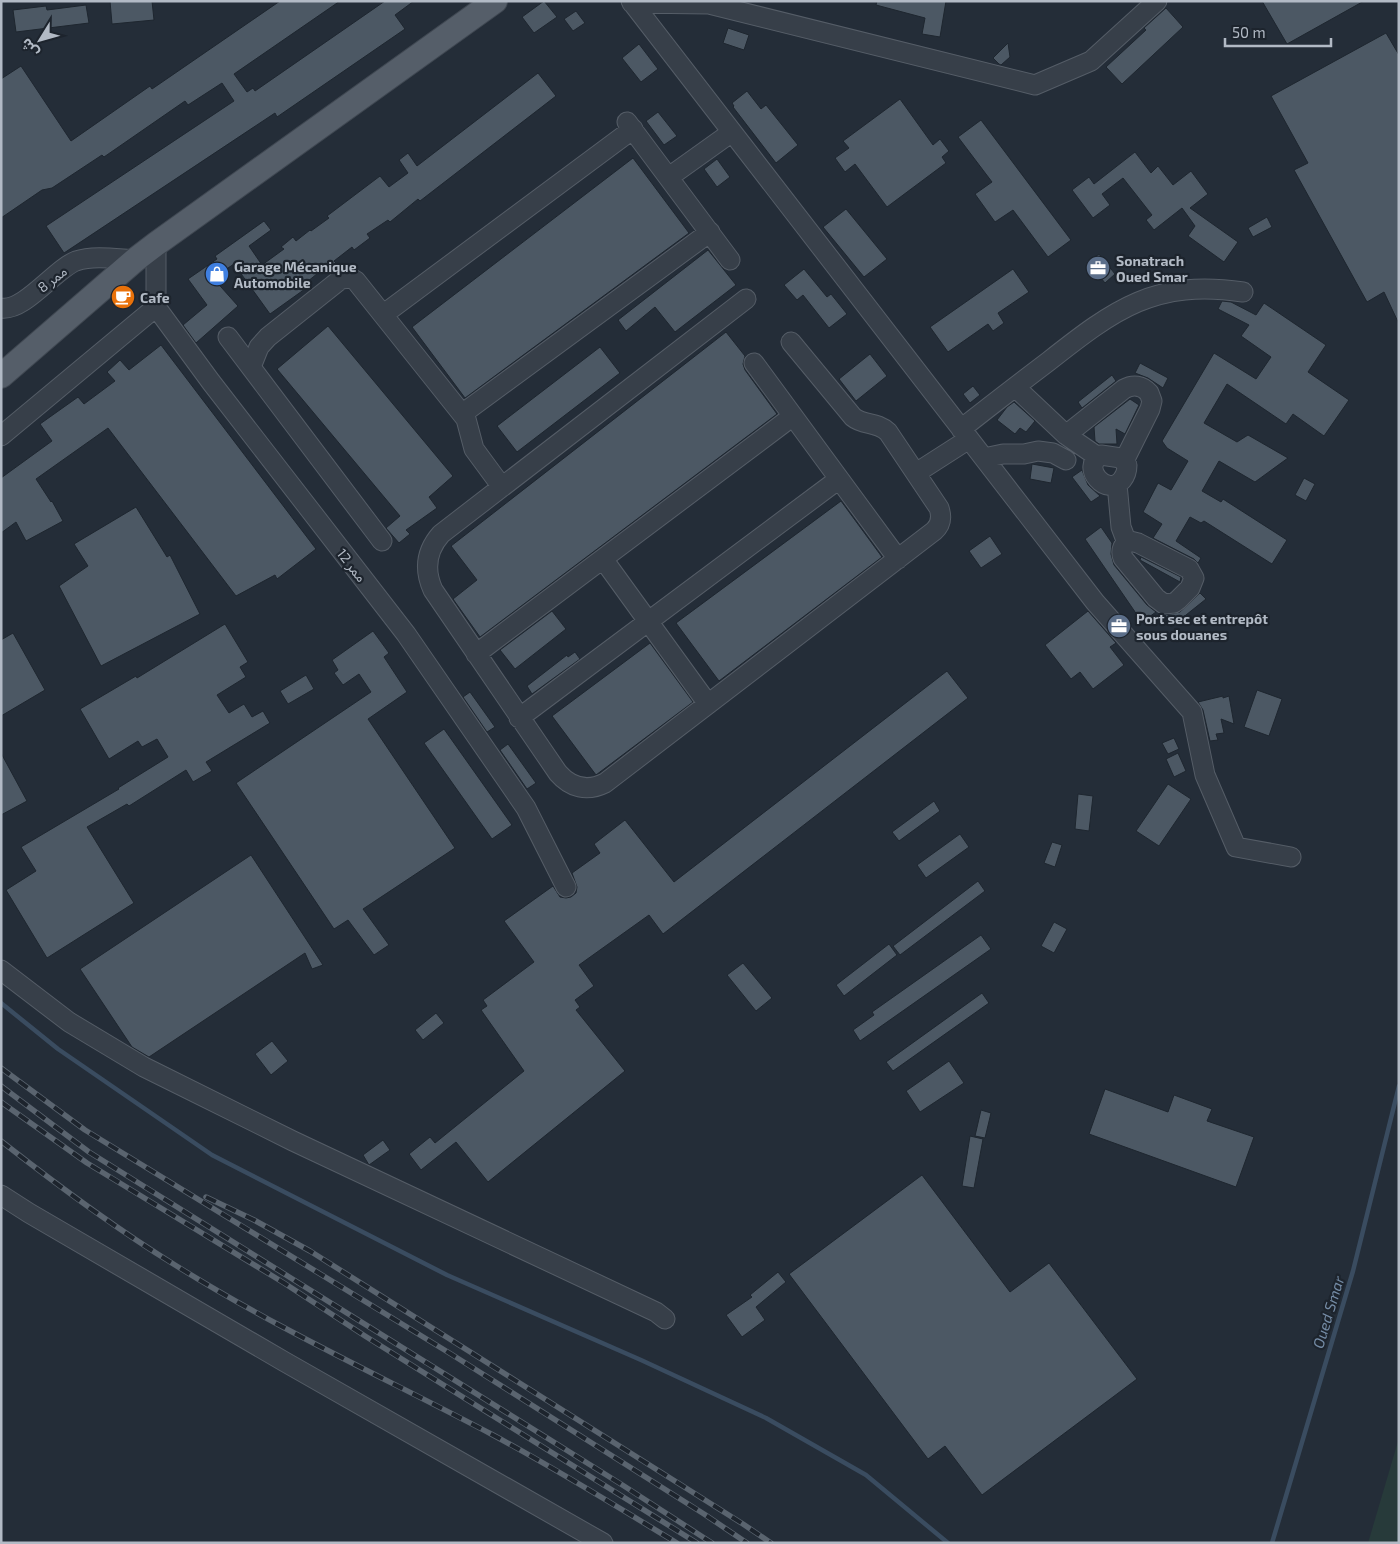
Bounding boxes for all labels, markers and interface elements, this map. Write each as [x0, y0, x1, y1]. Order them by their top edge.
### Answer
north arrow [15, 15, 65, 65]
scale bar [1225, 15, 1331, 47]
text: 50 m [1232, 23, 1266, 41]
text: ش [17, 35, 42, 61]
place label: Sonatrach Oued Smar [1116, 252, 1188, 285]
office icon: Sonatrach Oued Smar [1085, 255, 1111, 281]
place label: Garage Mécanique Automobile [234, 258, 357, 291]
shop icon: Garage Mécanique Automobile [204, 261, 230, 287]
street label: ممر 8 [34, 262, 71, 297]
cafe icon: Cafe [110, 284, 136, 310]
place label: Cafe [140, 289, 170, 306]
street label: ممر 12 [333, 545, 370, 586]
place label: Port sec et entrepôt sous douanes [1136, 610, 1268, 643]
office icon: Port sec et entrepôt sous douanes [1106, 613, 1132, 639]
water label: Oued Smar [1308, 1273, 1348, 1350]

